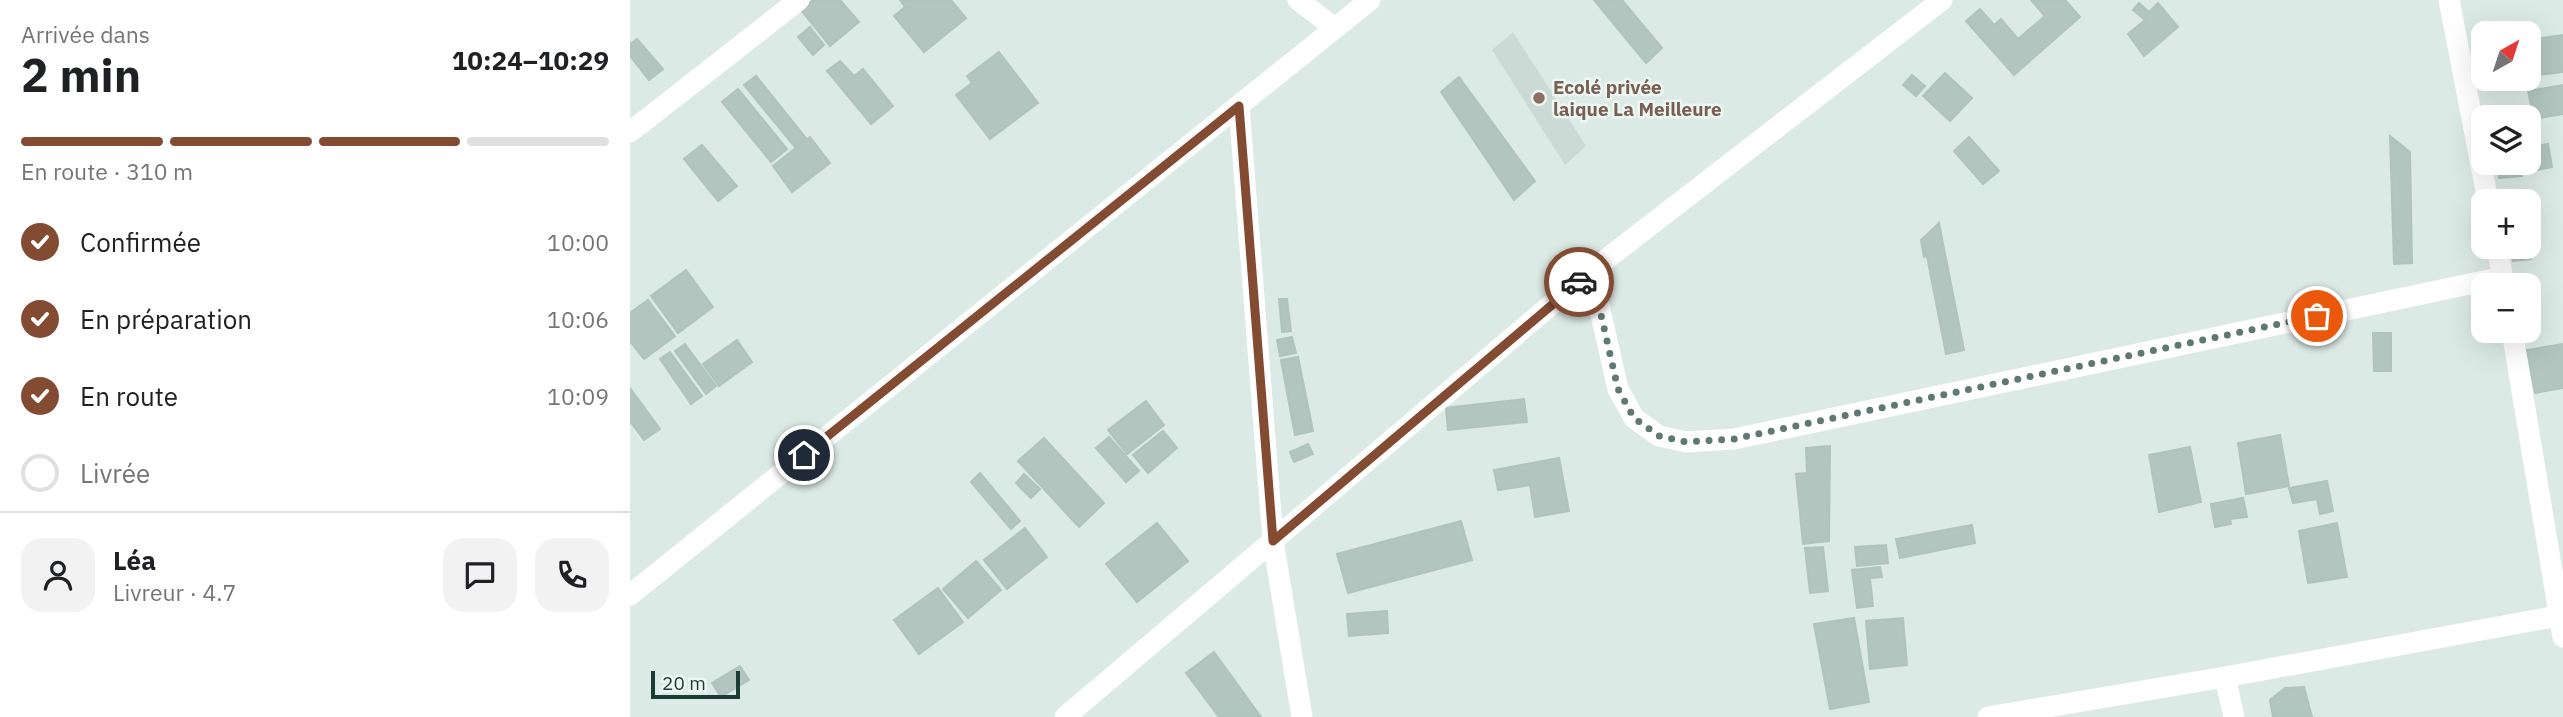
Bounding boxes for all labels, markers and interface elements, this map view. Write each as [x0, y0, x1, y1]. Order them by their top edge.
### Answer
text: Arrivée dans [21, 19, 150, 49]
north arrow [2471, 21, 2541, 91]
map controls [2471, 21, 2541, 343]
text: 10:24–10:29 [452, 43, 609, 77]
text: 2 min [21, 45, 141, 105]
place label: Ecolé privée laique La Meilleure [1553, 75, 1722, 121]
marker: Ecolé privée laique La Meilleure [1531, 90, 1547, 106]
button: layers [2471, 105, 2541, 175]
text: En route · 310 m [21, 156, 193, 186]
button: + [2471, 189, 2541, 259]
icon: check [21, 223, 59, 261]
text: Confirmée [80, 225, 201, 259]
text: 10:00 [547, 227, 609, 257]
courier [1544, 247, 1614, 317]
icon: car [1560, 263, 1598, 301]
button: − [2471, 273, 2541, 343]
pin [2287, 286, 2347, 346]
icon: bag [2298, 297, 2336, 335]
icon: check [21, 300, 59, 338]
text: En préparation [80, 302, 252, 336]
text: 10:06 [547, 304, 609, 334]
icon: check [21, 377, 59, 415]
text: En route [80, 379, 178, 413]
text: 10:09 [547, 381, 609, 411]
pin [774, 425, 834, 485]
icon: home [785, 436, 823, 474]
text: Livrée [80, 456, 150, 490]
button: person [21, 538, 95, 612]
button: chat [443, 538, 517, 612]
button: phone [535, 538, 609, 612]
text: Léa [113, 543, 156, 577]
text: Livreur · 4.7 [113, 577, 236, 607]
scale bar [651, 668, 740, 700]
text: 20 m [662, 671, 706, 695]

